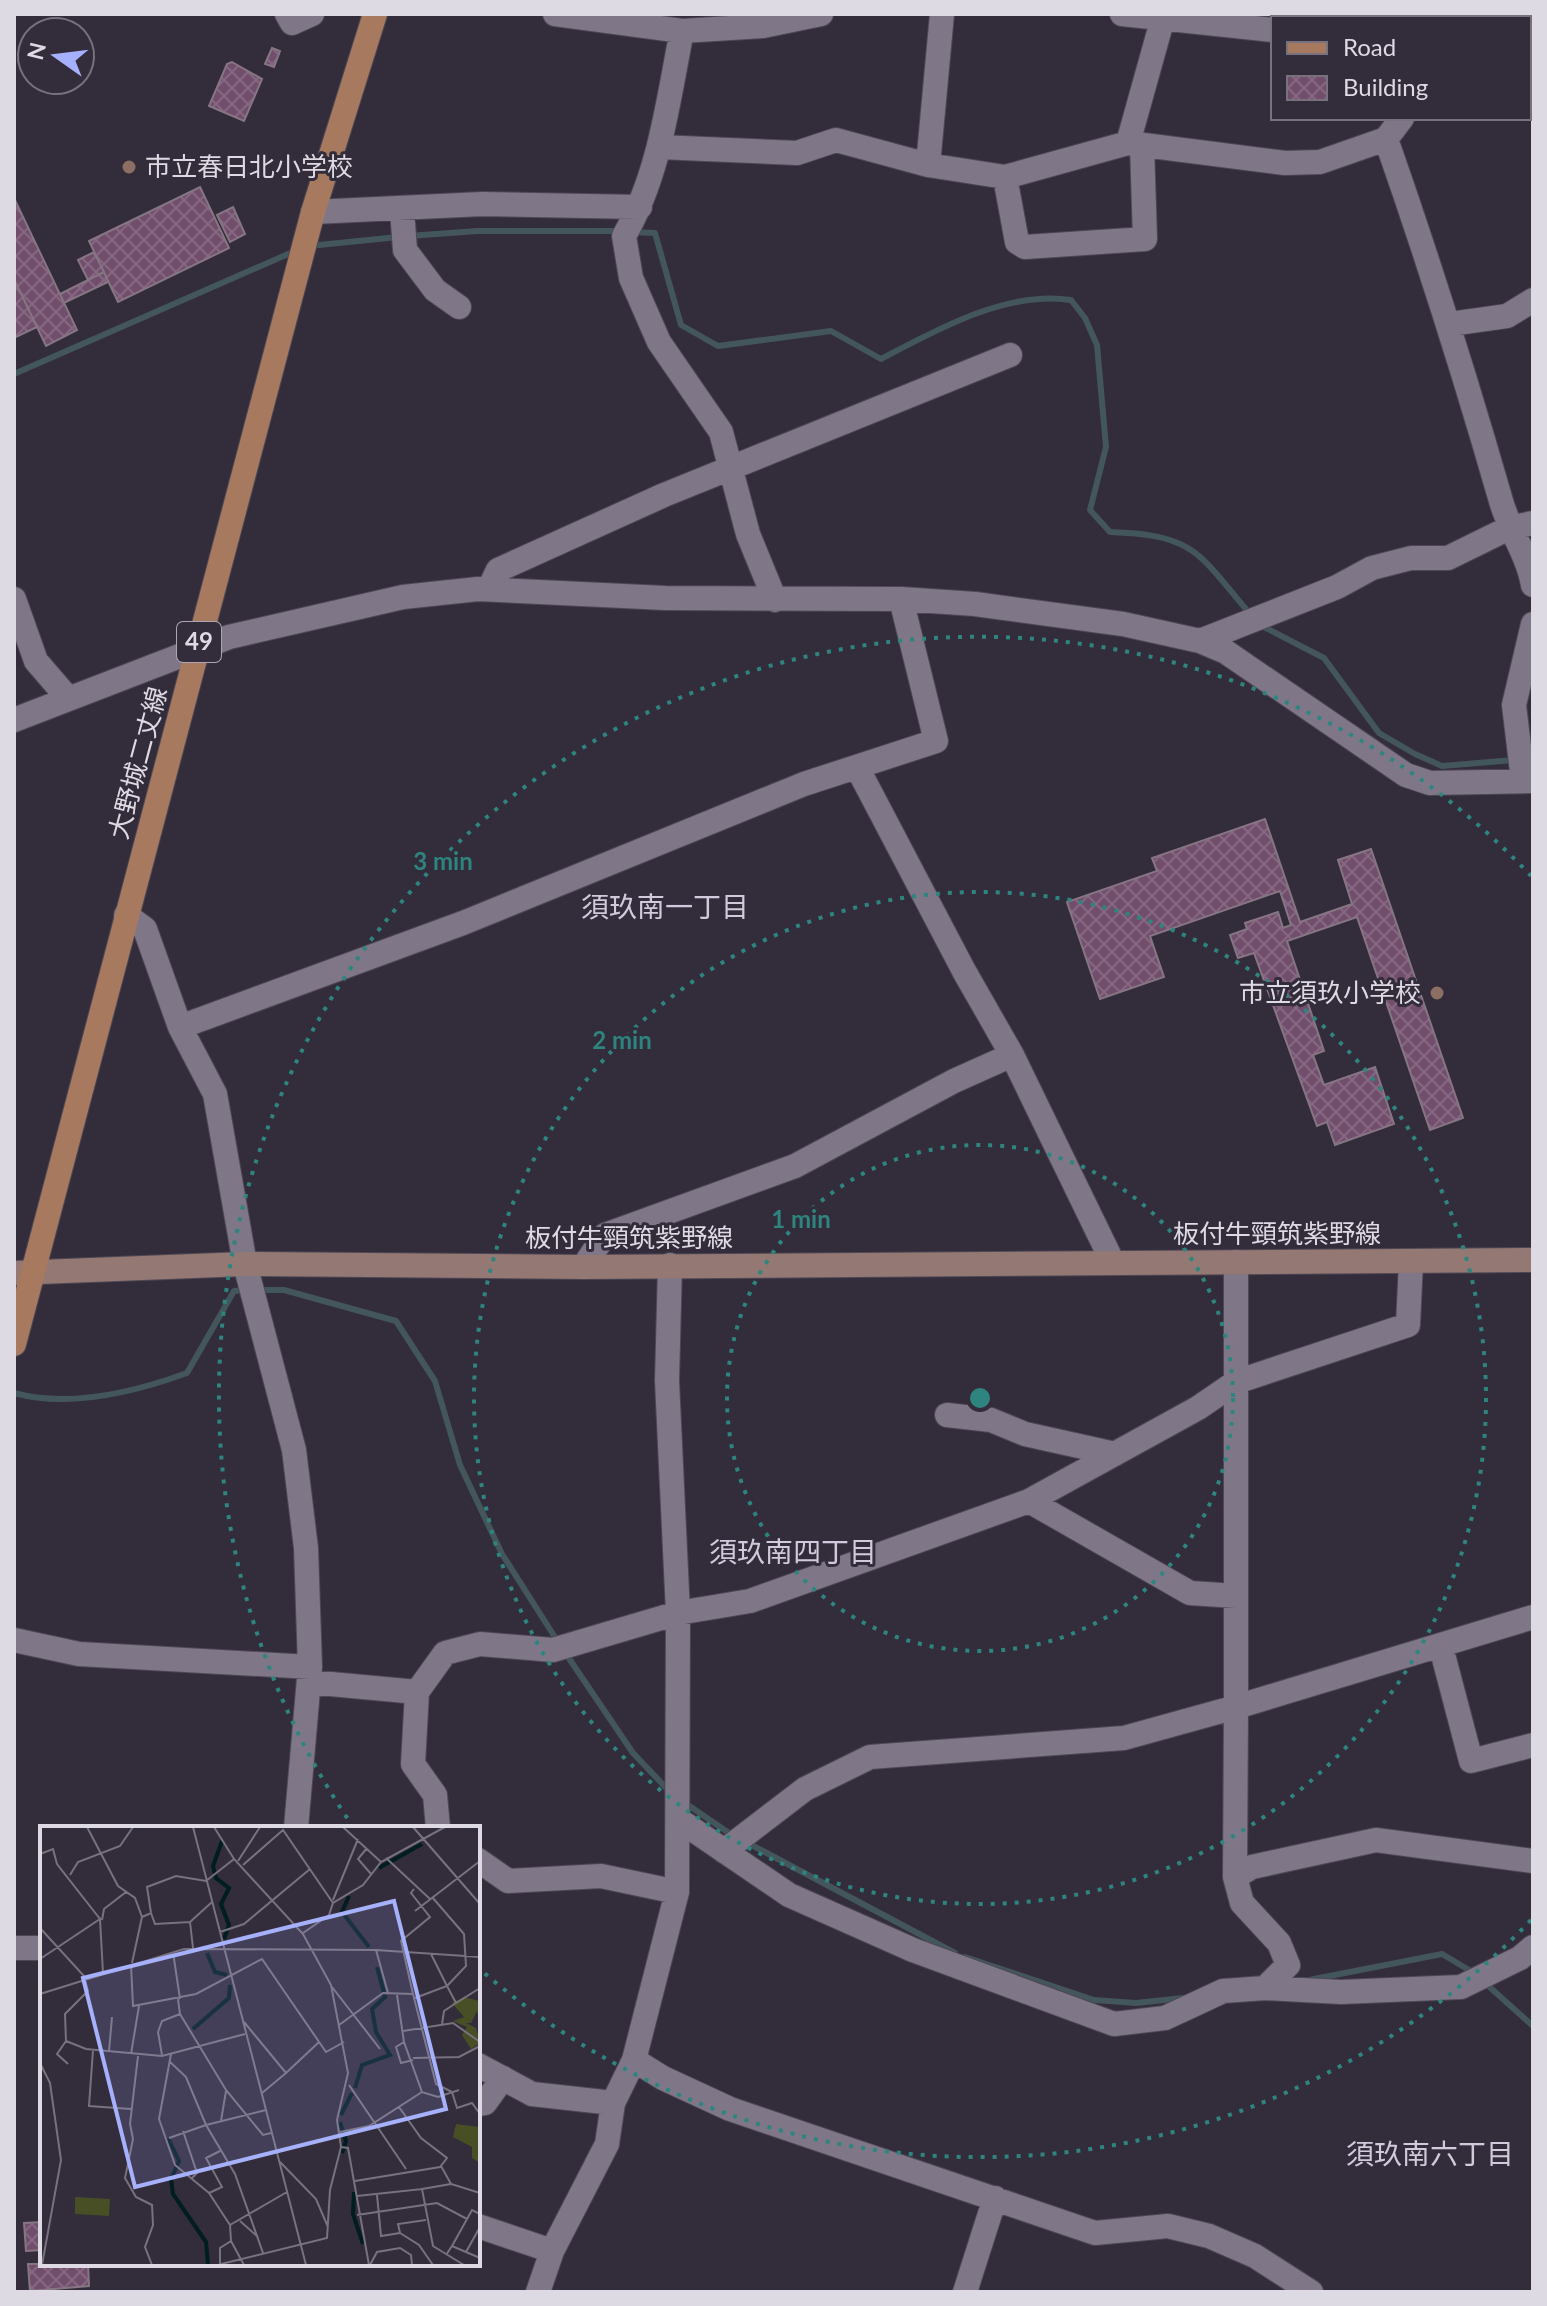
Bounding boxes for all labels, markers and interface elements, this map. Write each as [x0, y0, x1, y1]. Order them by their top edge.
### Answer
north arrow [16, 16, 96, 96]
legend [1271, 16, 1531, 120]
text: Road [1343, 32, 1396, 61]
text: N [21, 40, 51, 63]
text: Building [1343, 72, 1428, 101]
place label: 市立春日北小学校 [145, 150, 353, 182]
marker: 市立春日北小学校 [120, 158, 138, 176]
road number: 49 [177, 622, 221, 662]
street label: 大野城二丈線 [101, 683, 173, 842]
text: 3 min [413, 846, 473, 875]
district label: 須玖南一丁目 [581, 889, 749, 923]
place label: 市立須玖小学校 [1239, 976, 1421, 1008]
marker: 市立須玖小学校 [1428, 984, 1446, 1002]
text: 2 min [592, 1025, 652, 1054]
text: 1 min [771, 1204, 831, 1233]
street label: 板付牛頸筑紫野線 [1173, 1217, 1381, 1249]
street label: 板付牛頸筑紫野線 [525, 1221, 733, 1253]
centre of rings [966, 1384, 994, 1412]
district label: 須玖南四丁目 [709, 1534, 877, 1568]
inset map [40, 1826, 480, 2266]
district label: 須玖南六丁目 [1346, 2136, 1514, 2170]

